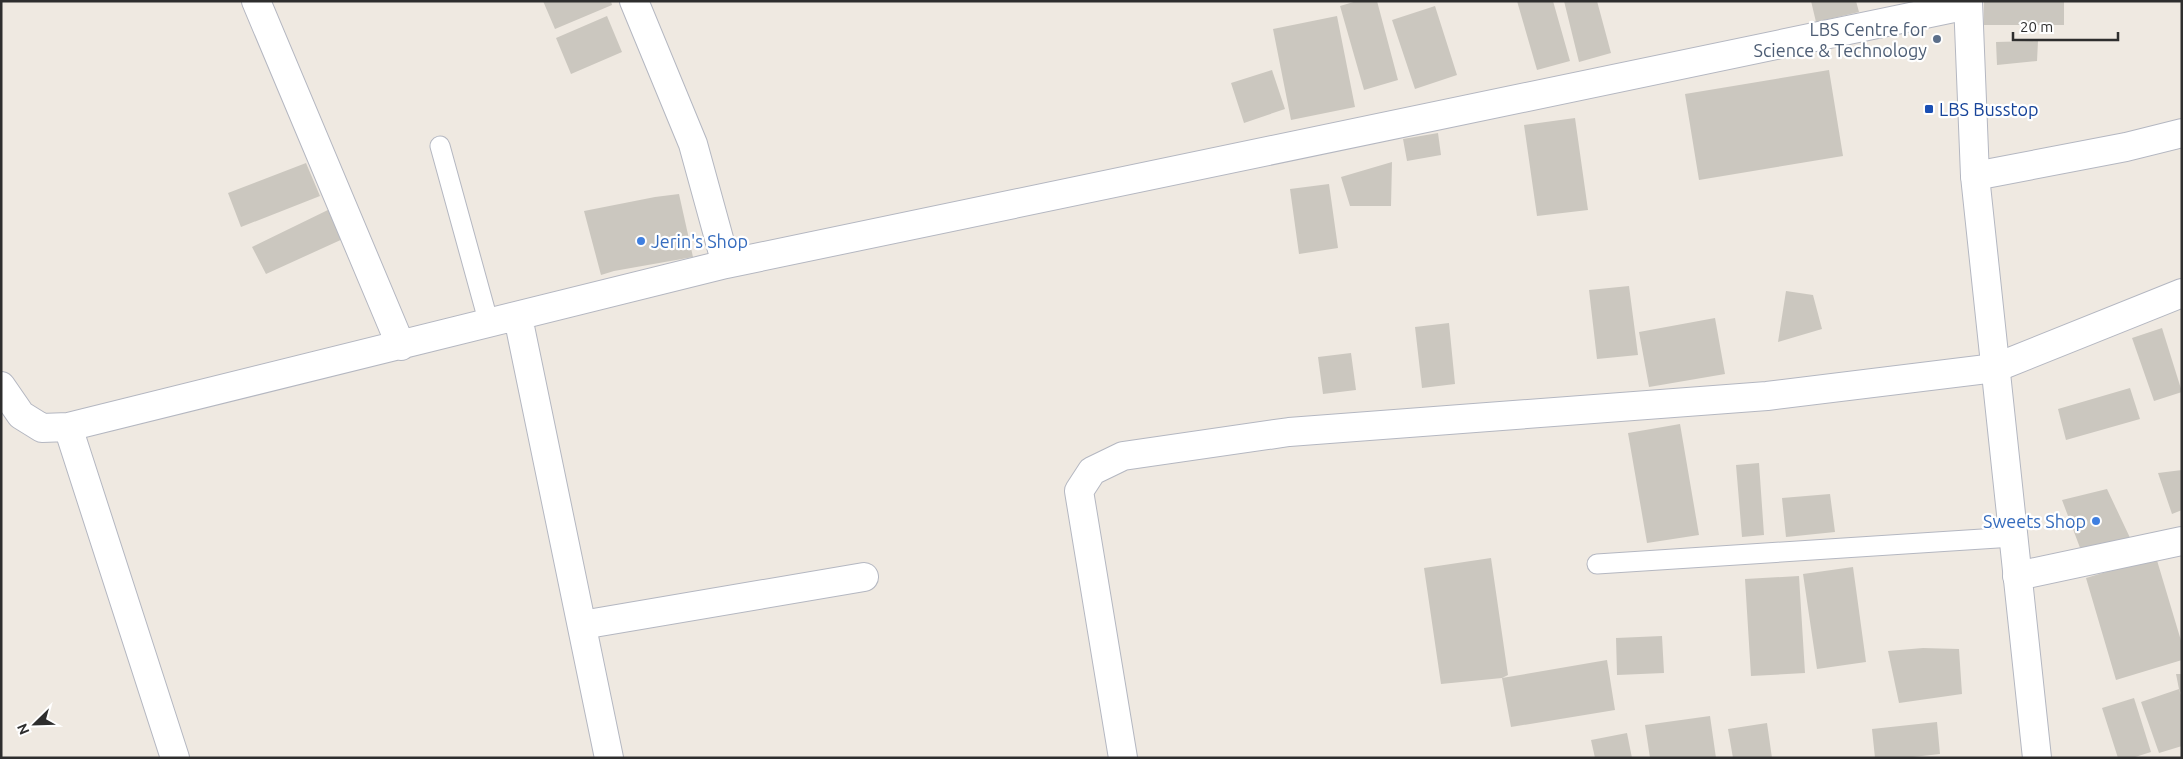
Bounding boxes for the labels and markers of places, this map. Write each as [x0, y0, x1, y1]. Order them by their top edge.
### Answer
place label: LBS Centre for Science & Technology [1754, 19, 1927, 60]
marker: LBS Centre for Science & Technology [1931, 33, 1943, 45]
place label: LBS Busstop [1939, 99, 2039, 119]
marker: LBS Busstop [1923, 103, 1935, 115]
place label: Jerin's Shop [651, 231, 748, 251]
marker: Jerin's Shop [635, 235, 647, 247]
place label: Sweets Shop [1983, 511, 2086, 531]
marker: Sweets Shop [2090, 515, 2102, 527]

